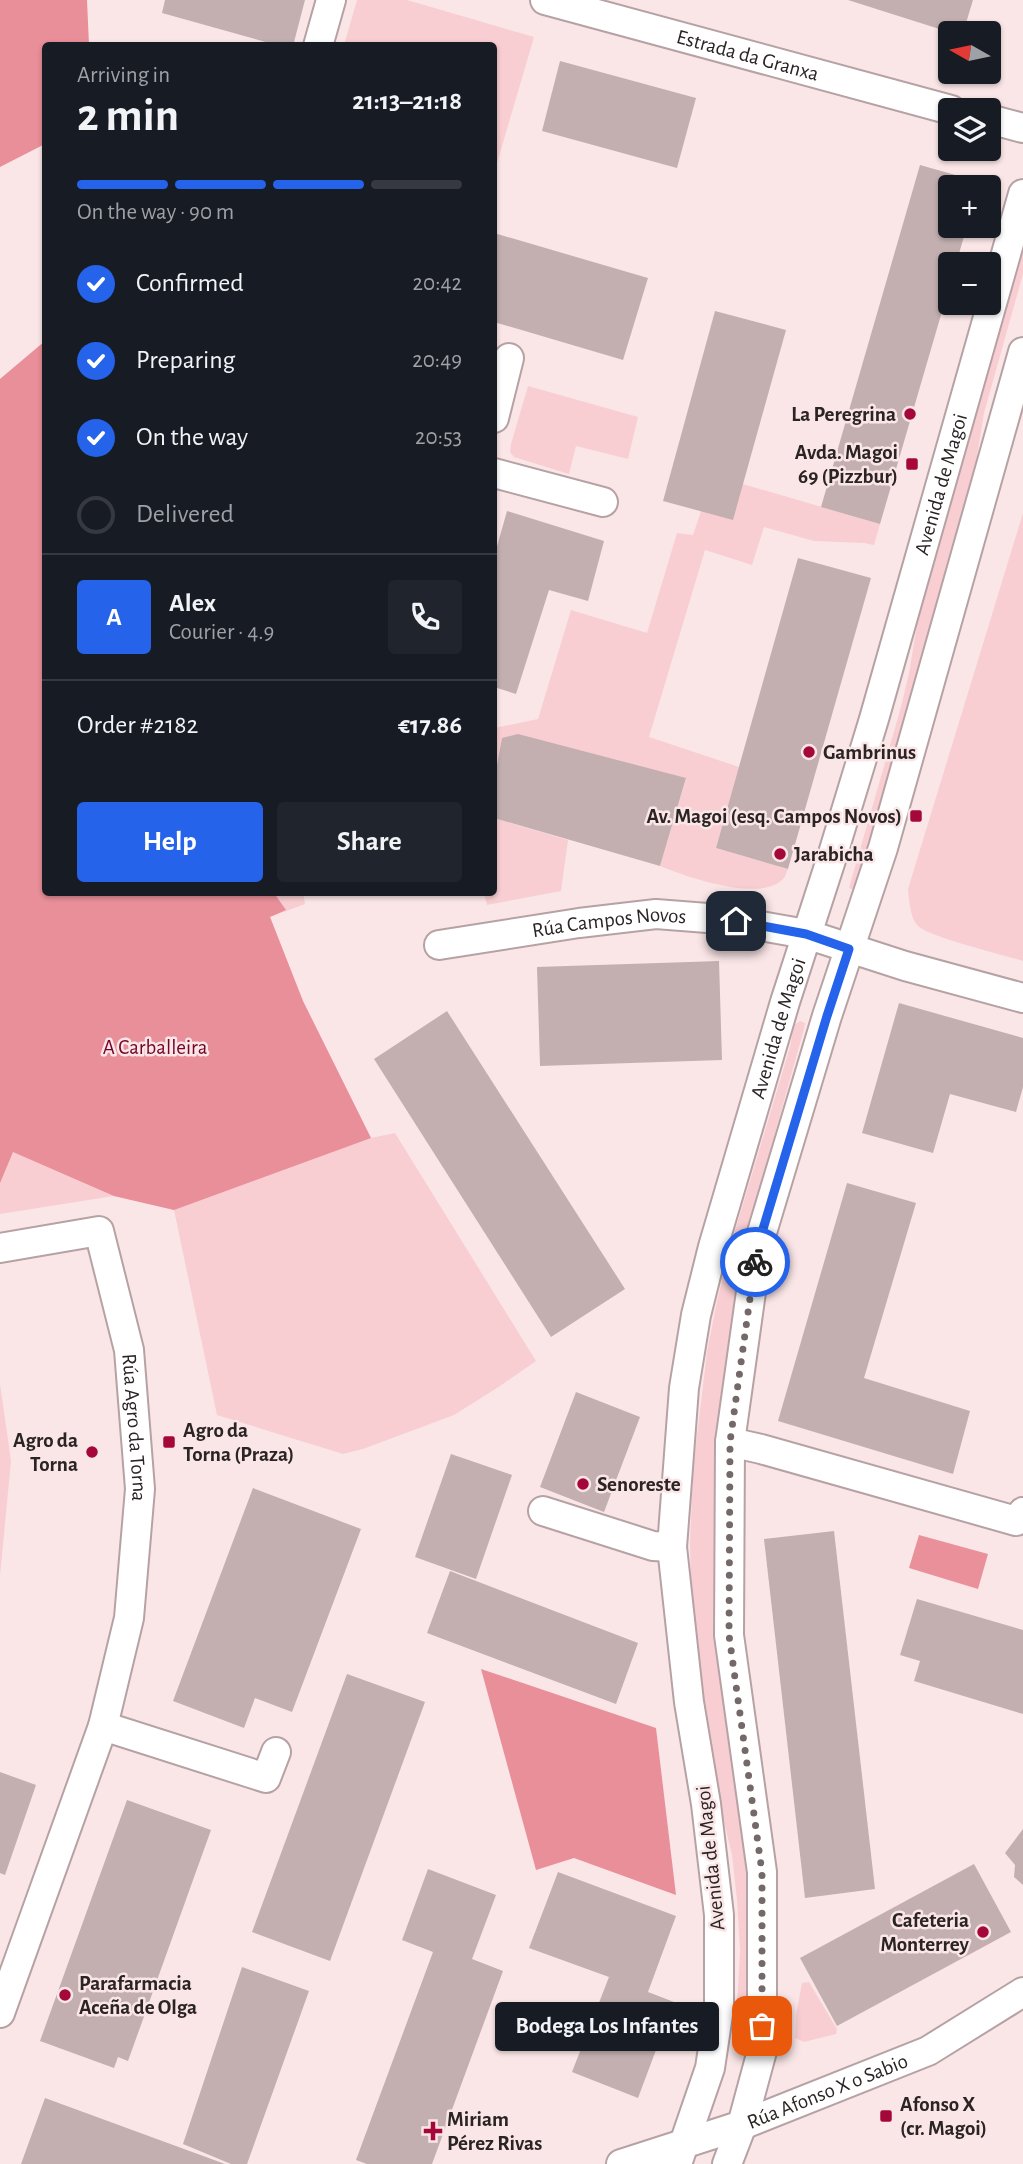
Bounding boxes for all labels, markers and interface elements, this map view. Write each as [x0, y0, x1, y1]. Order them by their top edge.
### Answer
north arrow [938, 21, 1001, 84]
map controls [938, 21, 1001, 315]
street label: Estrada da Granxa [674, 26, 821, 85]
text: Arriving in [77, 64, 170, 87]
text: 21:13–21:18 [352, 88, 462, 114]
text: 2 min [77, 93, 179, 139]
button: layers [938, 98, 1001, 161]
button: + [938, 175, 1001, 238]
text: On the way · 90 m [77, 201, 234, 224]
button: − [938, 252, 1001, 315]
icon: check [77, 265, 115, 303]
text: Confirmed [136, 270, 244, 296]
text: 20:42 [413, 272, 462, 295]
icon: check [77, 342, 115, 380]
text: Preparing [136, 347, 235, 373]
text: 20:49 [412, 349, 462, 372]
place label: La Peregrina [791, 404, 896, 425]
marker: La Peregrina [902, 406, 918, 422]
street label: Avenida de Magoi [911, 411, 971, 557]
icon: check [77, 419, 115, 457]
text: On the way [136, 424, 248, 450]
text: 20:53 [415, 426, 462, 449]
place label: Avda. Magoi 69 (Pizzbur) [795, 442, 898, 487]
marker: Avda. Magoi 69 (Pizzbur) [904, 456, 920, 472]
text: Delivered [136, 501, 234, 527]
button: phone [388, 580, 462, 654]
text: Alex [169, 590, 216, 616]
text: A [106, 604, 122, 630]
text: Courier · 4.9 [169, 621, 274, 644]
text: Order #2182 [77, 712, 198, 738]
text: €17.86 [398, 712, 462, 738]
place label: Gambrinus [823, 742, 916, 763]
marker: Gambrinus [801, 744, 817, 760]
button: Help [77, 802, 263, 882]
button: Share [277, 802, 462, 882]
place label: Av. Magoi (esq. Campos Novos) [646, 806, 902, 827]
marker: Av. Magoi (esq. Campos Novos) [908, 808, 924, 824]
place label: Jarabicha [794, 844, 874, 865]
marker: Jarabicha [772, 846, 788, 862]
pin [706, 891, 766, 951]
icon: home [717, 902, 755, 940]
street label: Rúa Campos Novos [531, 904, 687, 941]
street label: Avenida de Magoi [747, 955, 810, 1101]
park label: A Carballeira [103, 1037, 208, 1058]
courier [720, 1227, 790, 1297]
icon: bike [736, 1243, 774, 1281]
street label: Rúa Agro da Torna [118, 1353, 150, 1503]
place label: Agro da Torna (Praza) [183, 1420, 294, 1465]
place label: Agro da Torna [13, 1430, 78, 1475]
marker: Agro da Torna (Praza) [161, 1434, 177, 1450]
marker: Agro da Torna [84, 1444, 100, 1460]
place label: Senoreste [597, 1474, 681, 1495]
marker: Senoreste [575, 1476, 591, 1492]
street label: Avenida de Magoi [692, 1784, 729, 1931]
place label: Cafeteria Monterrey [880, 1910, 970, 1955]
marker: Cafeteria Monterrey [975, 1924, 991, 1940]
place label: Parafarmacia Aceña de Olga [79, 1973, 197, 2018]
marker: Parafarmacia Aceña de Olga [57, 1987, 73, 2003]
pin [732, 1996, 792, 2056]
callout: Bodega Los Infantes [496, 2002, 720, 2050]
icon: bag [743, 2007, 781, 2045]
text: Bodega Los Infantes [516, 2015, 698, 2038]
street label: Rúa Afonso X o Sabio [744, 2050, 911, 2133]
place label: Afonso X (cr. Magoi) [900, 2094, 987, 2139]
marker: Afonso X (cr. Magoi) [878, 2108, 894, 2124]
place label: Miriam Pérez Rivas [447, 2109, 542, 2154]
marker: Miriam Pérez Rivas [425, 2123, 441, 2139]

